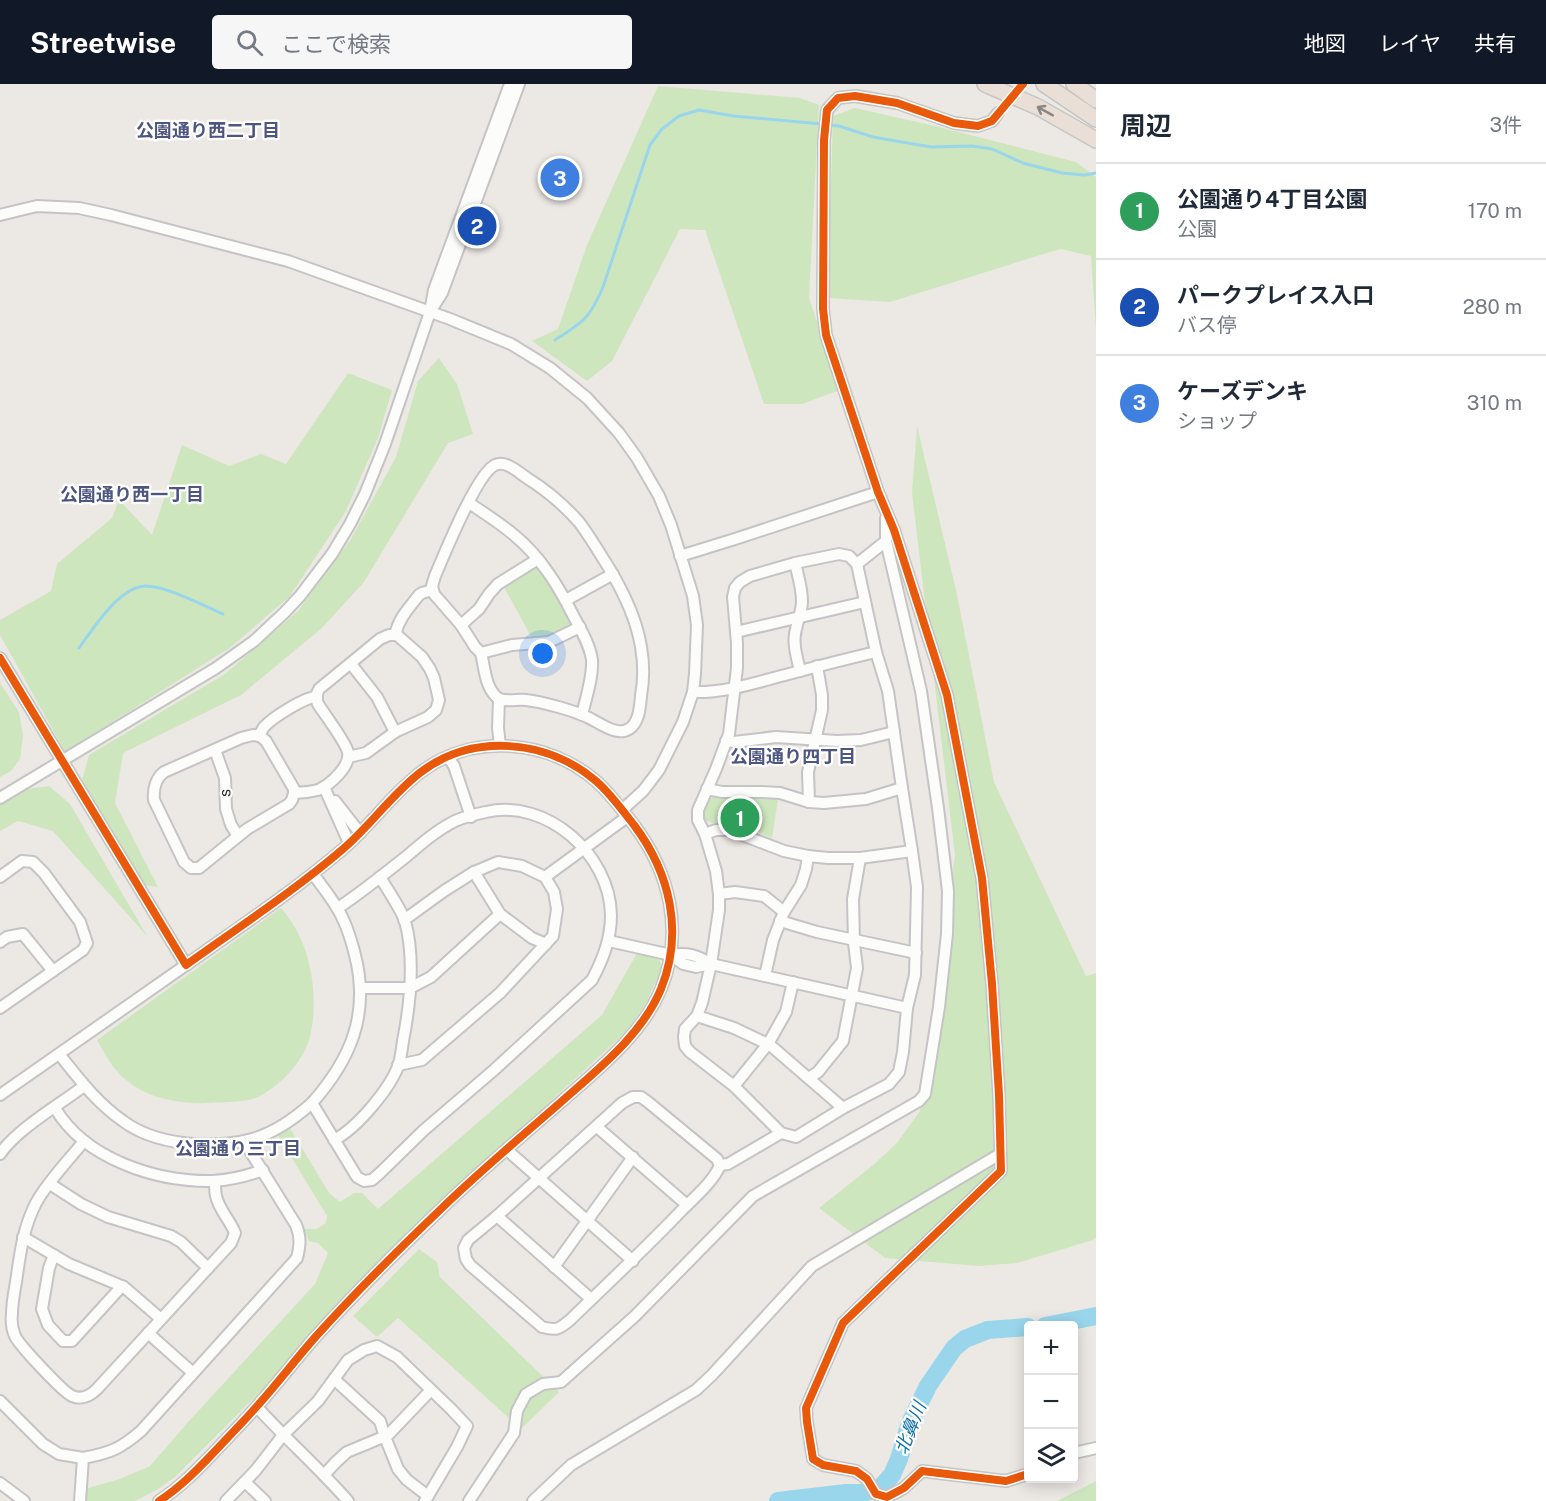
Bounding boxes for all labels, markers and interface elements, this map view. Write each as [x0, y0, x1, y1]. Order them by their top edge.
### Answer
search box [212, 15, 632, 69]
text: Streetwise [30, 26, 176, 59]
icon: search [233, 26, 266, 59]
text: ここで検索 [281, 31, 391, 57]
text: 地図 [1304, 31, 1346, 56]
text: レイヤ [1379, 31, 1441, 56]
text: 共有 [1474, 31, 1516, 56]
one-way arrow [1037, 105, 1055, 116]
text: 周辺 [1120, 110, 1172, 141]
text: 3件 [1489, 113, 1522, 137]
district label: 公園通り西二丁目 [136, 120, 280, 141]
pin: 3 [540, 156, 580, 200]
text: 公園通り4丁目公園 [1177, 186, 1367, 212]
text: 1 [1135, 199, 1144, 223]
text: 170 m [1468, 199, 1522, 223]
pin: 2 [458, 204, 496, 248]
text: 公園 [1177, 217, 1217, 241]
text: パークプレイス入口 [1177, 282, 1374, 308]
text: 2 [1133, 295, 1146, 319]
text: 280 m [1463, 295, 1522, 319]
text: バス停 [1177, 313, 1237, 337]
text: ケーズデンキ [1177, 378, 1308, 404]
text: 3 [1133, 391, 1146, 415]
text: 310 m [1467, 391, 1522, 415]
text: ショップ [1177, 409, 1257, 433]
district label: 公園通り西一丁目 [60, 484, 204, 505]
your location [528, 639, 557, 668]
district label: 公園通り四丁目 [730, 746, 856, 767]
street label: s [215, 789, 235, 797]
pin: 1 [720, 796, 760, 840]
district label: 公園通り三丁目 [175, 1138, 301, 1159]
map controls [1024, 1321, 1078, 1483]
button: + [1024, 1321, 1078, 1375]
button: − [1024, 1375, 1078, 1429]
water label: 北鼻川 [890, 1397, 931, 1457]
button: layers [1024, 1429, 1078, 1483]

